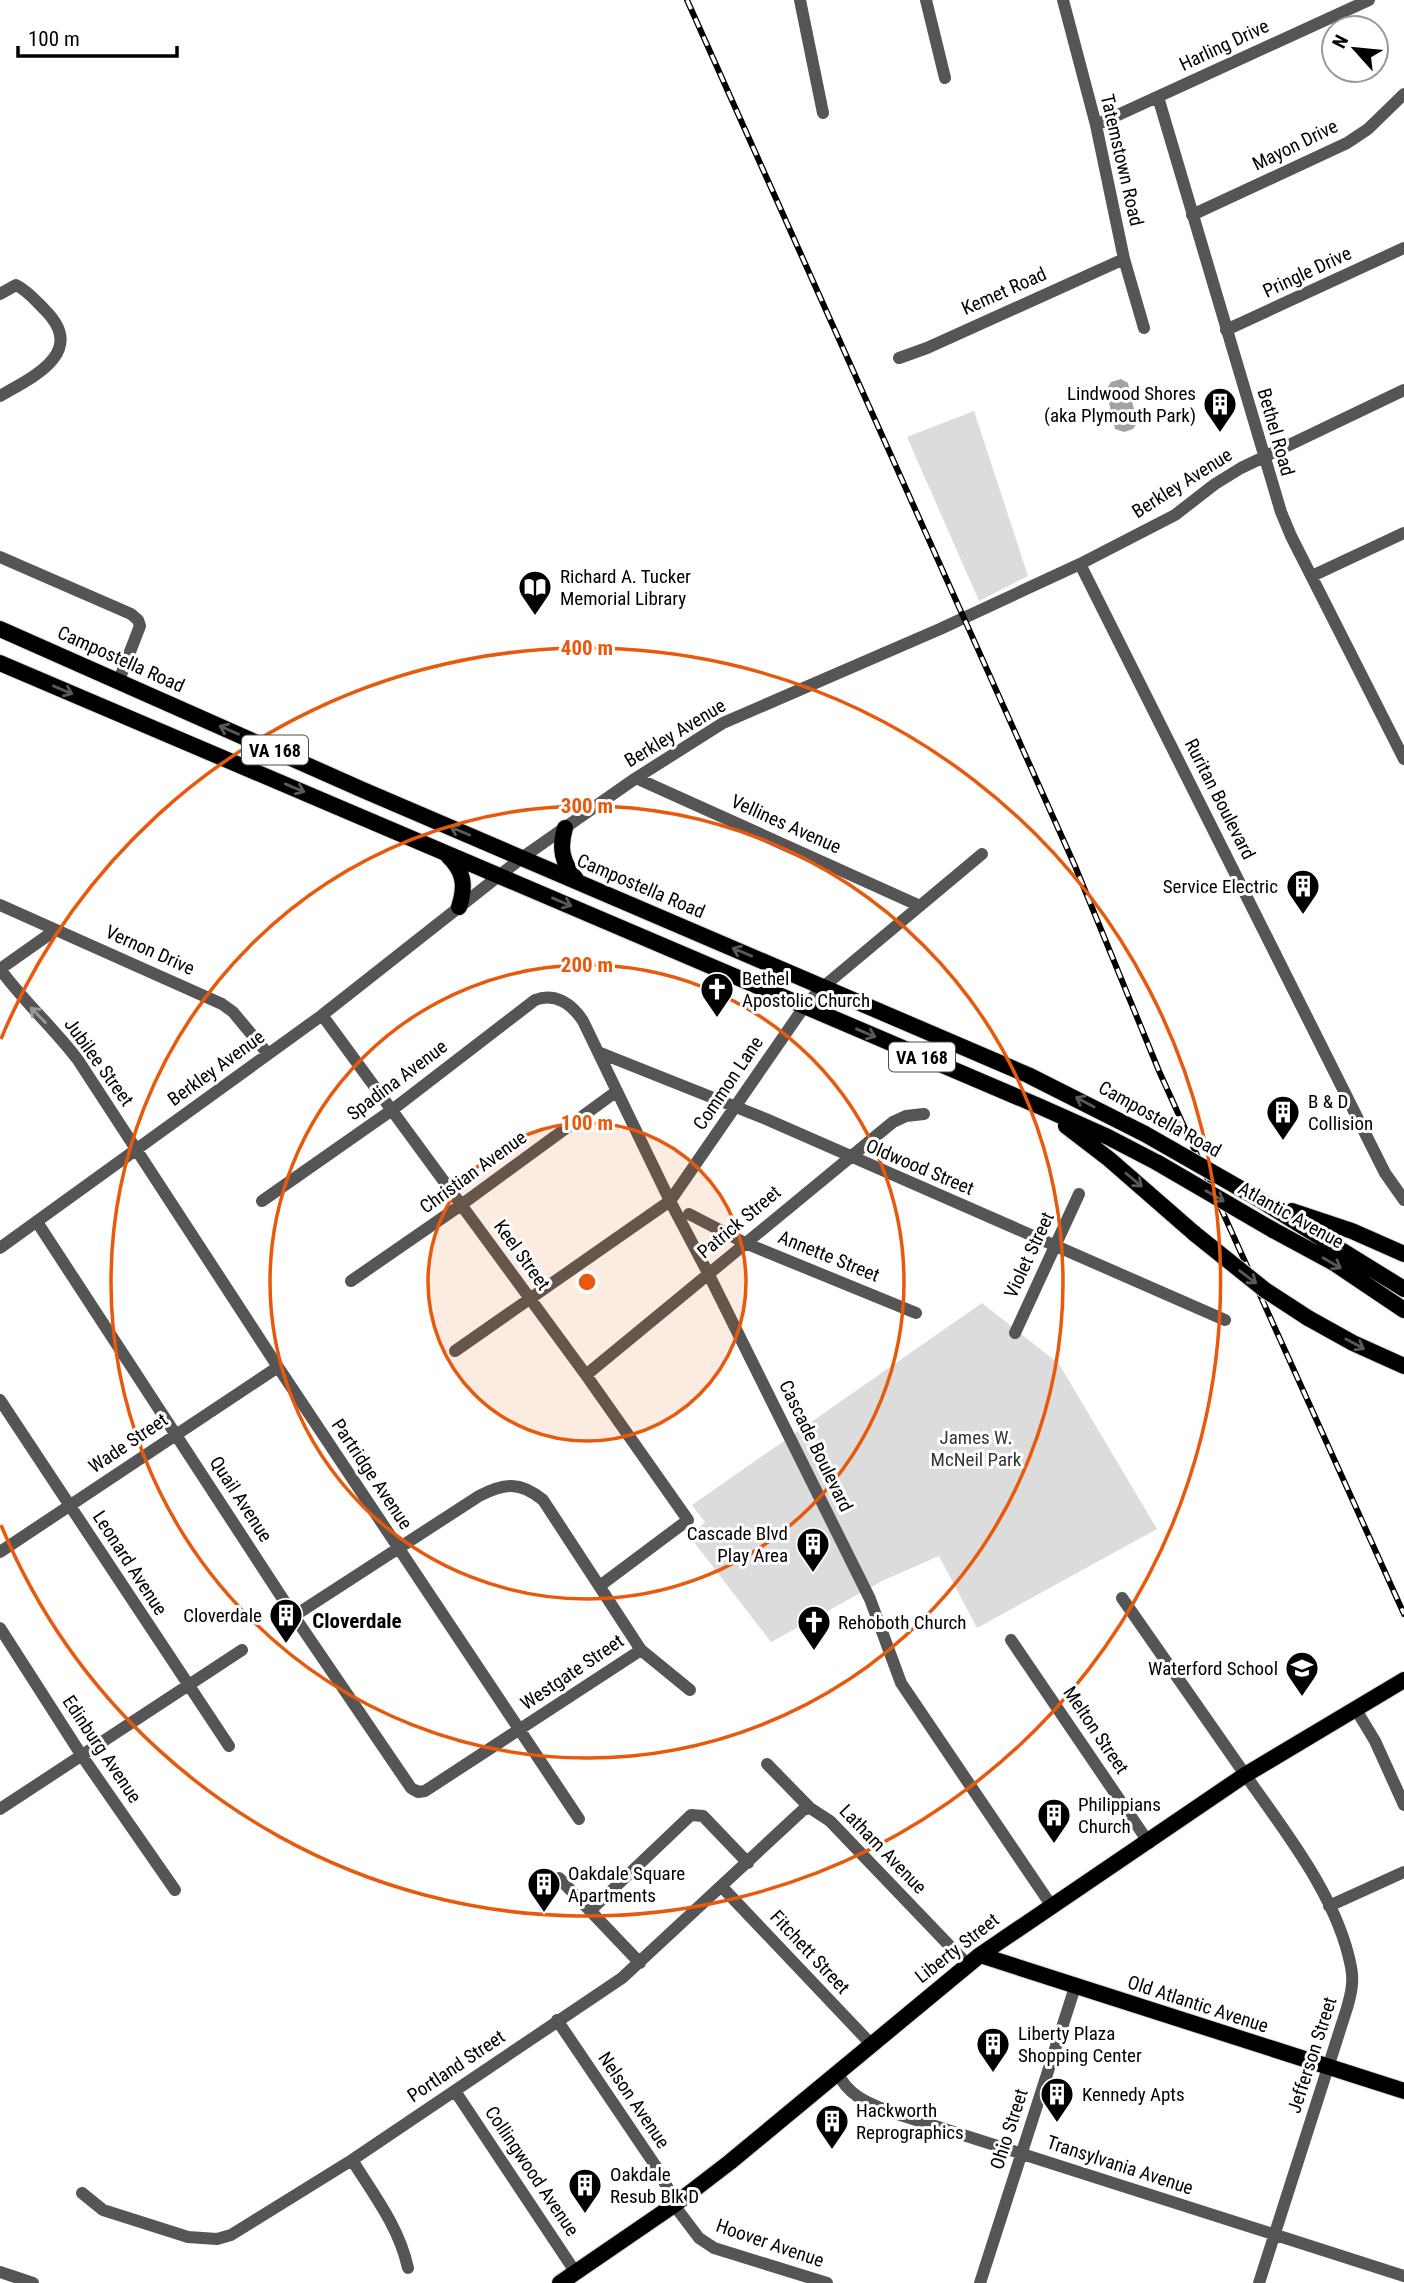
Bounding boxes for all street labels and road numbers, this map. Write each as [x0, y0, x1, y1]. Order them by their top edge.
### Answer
street label: Harling Drive [1176, 14, 1273, 76]
street label: Tatemstown Road [1096, 92, 1148, 228]
street label: Mayon Drive [1249, 114, 1342, 176]
street label: Pringle Drive [1259, 242, 1355, 302]
street label: Kemet Road [958, 262, 1050, 320]
street label: Bethel Road [1253, 386, 1299, 478]
street label: Berkley Avenue [1128, 443, 1236, 523]
street label: Campostella Road [54, 621, 188, 697]
street label: Berkley Avenue [620, 694, 730, 772]
street label: Ruritan Boulevard [1180, 735, 1260, 863]
road number: VA 168 [242, 736, 308, 764]
street label: Vellines Avenue [727, 789, 845, 859]
street label: Campostella Road [574, 849, 708, 923]
street label: Vernon Drive [102, 920, 198, 980]
street label: Jubilee Street [59, 1014, 139, 1110]
street label: Berkley Avenue [163, 1025, 269, 1111]
street label: Common Lane [688, 1032, 768, 1134]
street label: Spadina Avenue [342, 1035, 452, 1125]
road number: VA 168 [889, 1042, 955, 1072]
street label: Campostella Road [1095, 1076, 1225, 1162]
street label: Christian Avenue [415, 1126, 531, 1218]
street label: Oldwood Street [863, 1134, 977, 1200]
street label: Atlantic Avenue [1234, 1177, 1348, 1253]
street label: Patrick Street [693, 1181, 785, 1263]
street label: Violet Street [999, 1208, 1059, 1302]
street label: Keel Street [489, 1215, 555, 1295]
street label: Annette Street [775, 1225, 883, 1287]
street label: Cascade Boulevard [774, 1376, 858, 1516]
street label: Wade Street [84, 1408, 172, 1478]
street label: Partridge Avenue [327, 1414, 417, 1534]
street label: Quail Avenue [205, 1452, 277, 1546]
street label: Leonard Avenue [88, 1506, 172, 1620]
street label: Westgate Street [516, 1629, 628, 1715]
street label: Melton Street [1058, 1682, 1134, 1778]
street label: Edinburg Avenue [58, 1691, 146, 1807]
street label: Latham Avenue [835, 1800, 931, 1899]
street label: Fitchett Street [765, 1905, 855, 1999]
street label: Liberty Street [910, 1908, 1004, 1988]
street label: Old Atlantic Avenue [1125, 1970, 1271, 2038]
street label: Jefferson Street [1282, 1994, 1342, 2116]
street label: Portland Street [403, 2025, 509, 2107]
street label: Nelson Avenue [593, 2047, 675, 2153]
street label: Ohio Street [985, 2086, 1033, 2172]
street label: Collingwood Avenue [480, 2102, 584, 2240]
street label: Transylvania Avenue [1044, 2130, 1196, 2200]
street label: Hoover Avenue [713, 2214, 827, 2272]

